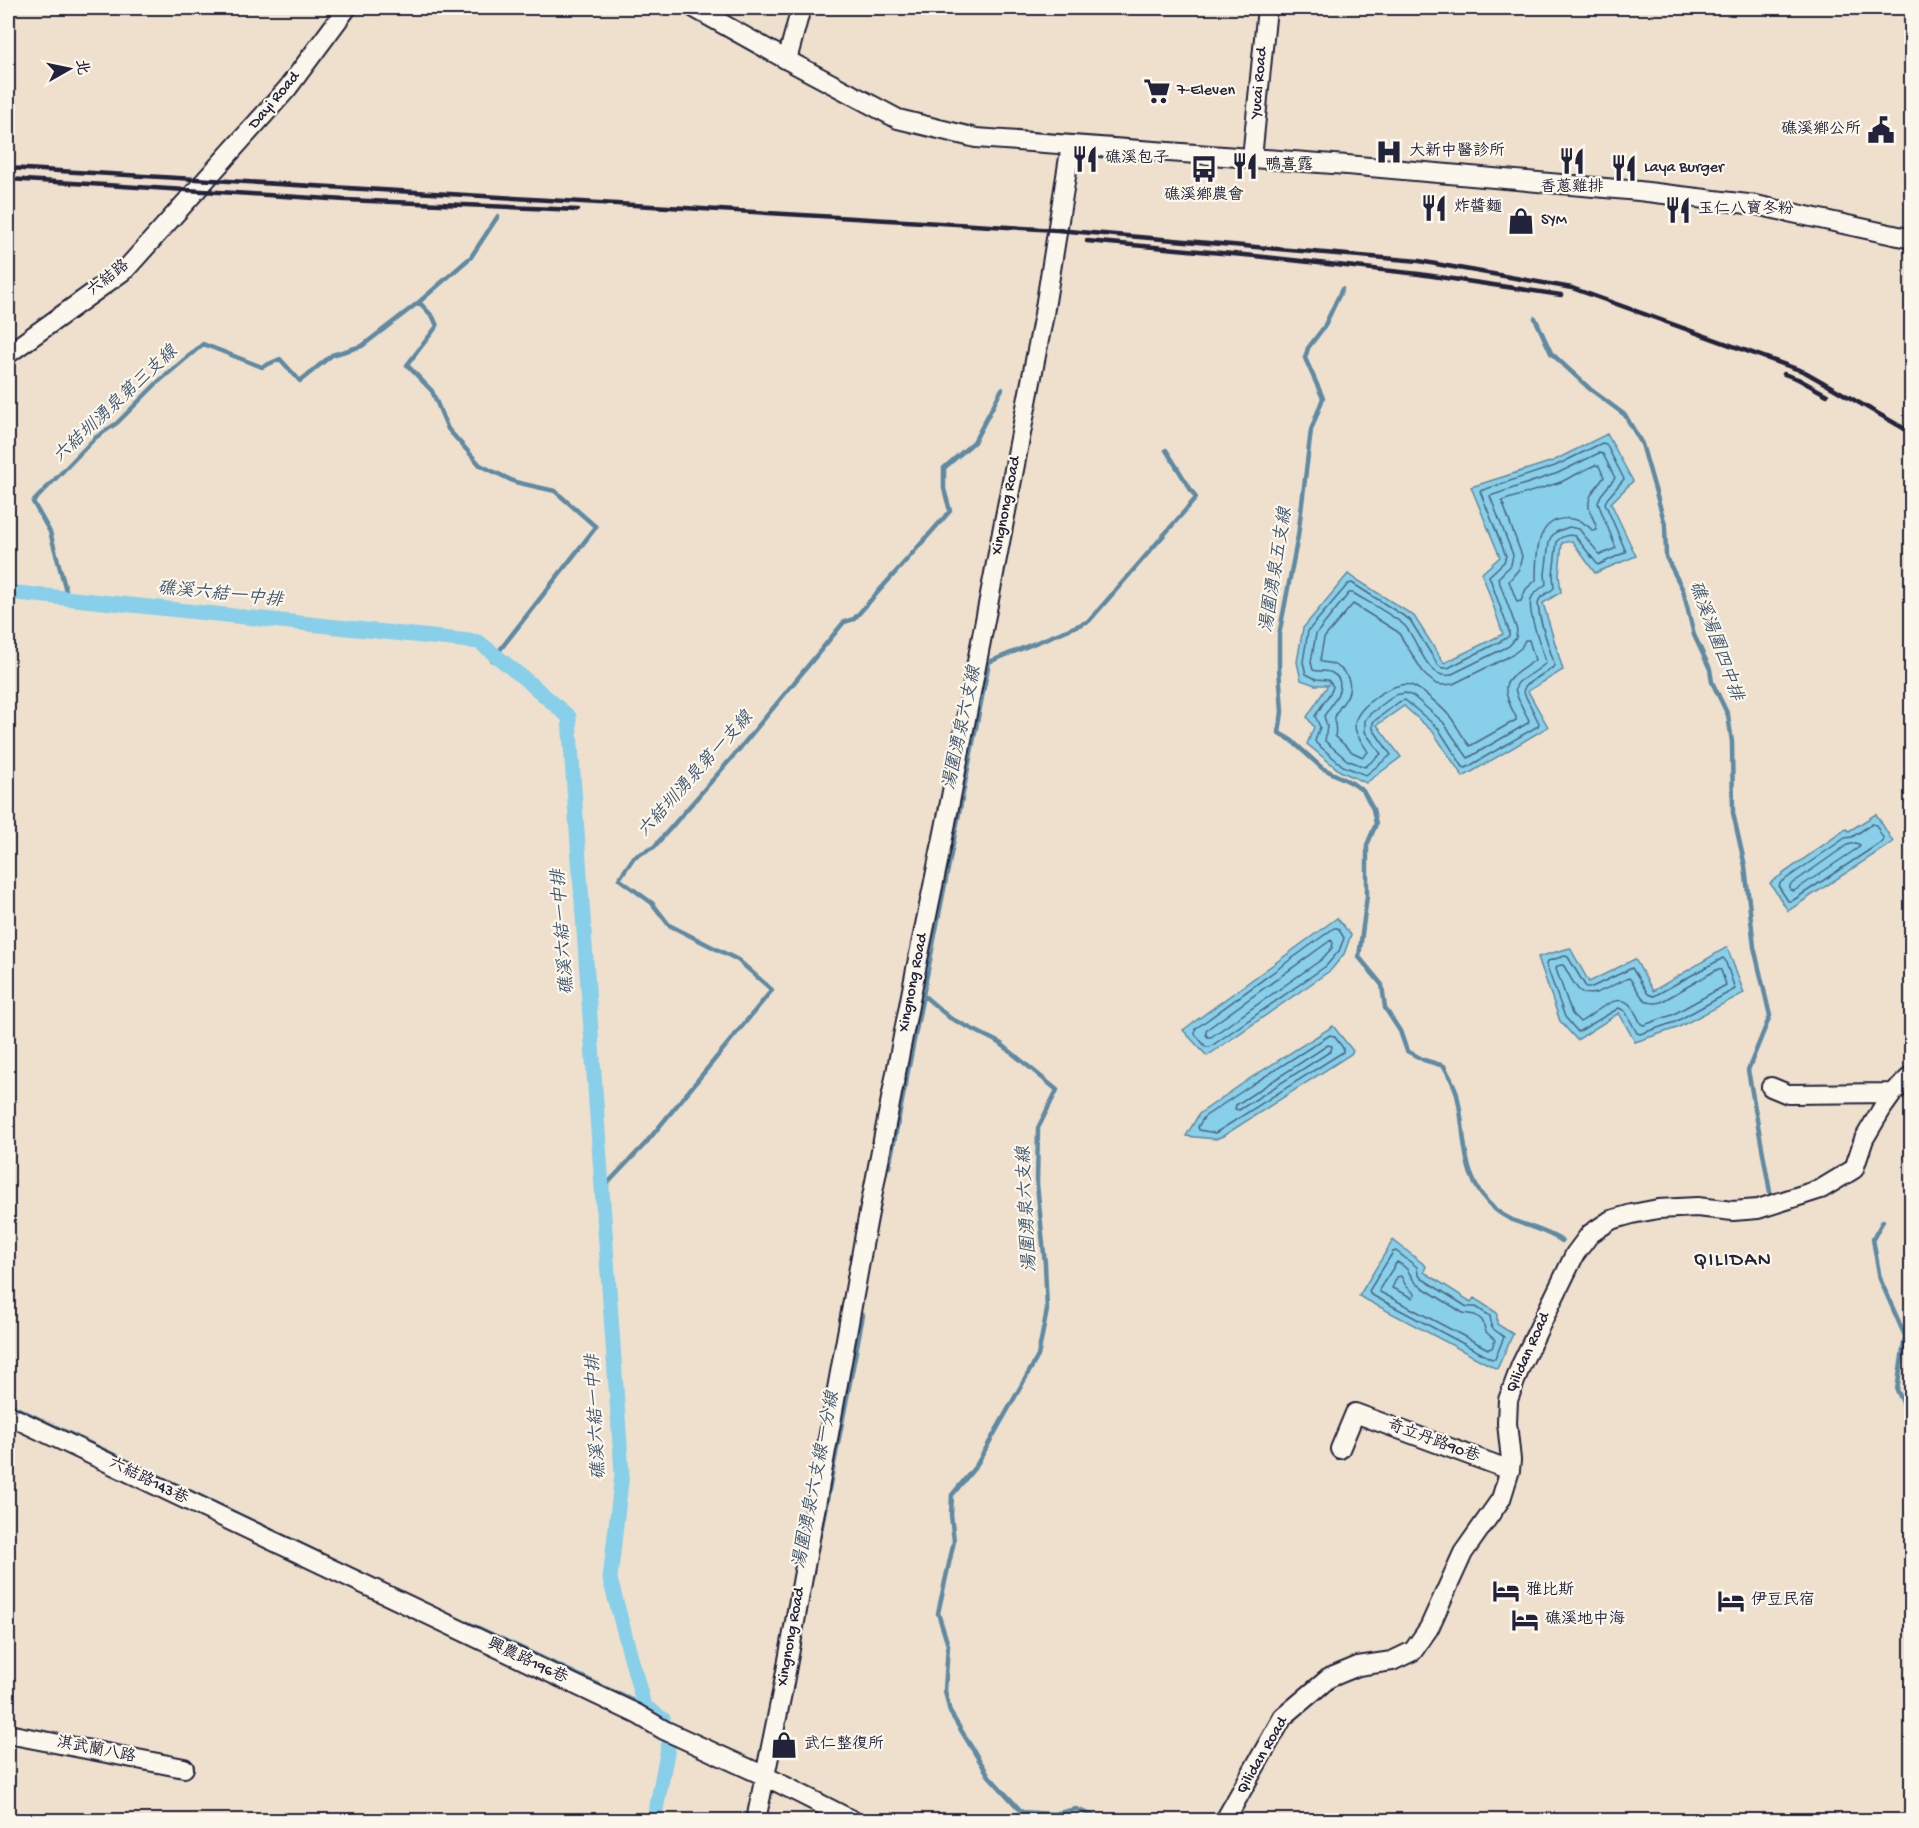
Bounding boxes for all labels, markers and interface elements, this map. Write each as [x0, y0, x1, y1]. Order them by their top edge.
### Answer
north arrow [39, 39, 99, 99]
street label: Yucai Road [1247, 45, 1273, 121]
text: 北 [70, 58, 92, 77]
street label: Dayi Road [245, 67, 306, 134]
supermarket icon: 7-Eleven [1142, 76, 1172, 106]
place label: 7-Eleven [1176, 82, 1235, 101]
public building icon: 礁溪鄉公所 [1866, 115, 1896, 145]
place label: 礁溪鄉公所 [1781, 120, 1861, 140]
hospital icon: 大新中醫診所 [1374, 137, 1404, 167]
place label: 大新中醫診所 [1409, 141, 1505, 162]
restaurant icon: 礁溪包子 [1070, 144, 1100, 174]
restaurant icon: 香蔥雞排 [1557, 146, 1587, 176]
place label: 礁溪包子 [1105, 149, 1169, 169]
restaurant icon: 鴨喜露 [1230, 151, 1260, 181]
restaurant icon: Laya Burger [1609, 153, 1639, 183]
bus stop icon: 礁溪鄉農會 [1189, 154, 1219, 184]
place label: 鴨喜露 [1265, 155, 1313, 176]
place label: Laya Burger [1644, 159, 1725, 178]
place label: 香蔥雞排 [1540, 177, 1604, 198]
place label: 礁溪鄉農會 [1164, 185, 1244, 206]
restaurant icon: 炸醬麵 [1419, 193, 1449, 223]
restaurant icon: 玉仁八寶冬粉 [1663, 195, 1693, 225]
place label: 炸醬麵 [1454, 197, 1502, 218]
place label: 玉仁八寶冬粉 [1698, 199, 1794, 220]
shop icon: SYM [1506, 206, 1536, 236]
place label: SYM [1541, 212, 1568, 231]
street label: 六結路 [83, 255, 134, 301]
water label: 六結圳湧泉第三支線 [49, 341, 183, 468]
street label: Xingnong Road [988, 454, 1026, 558]
water label: 湯圍湧泉五支線 [1256, 505, 1297, 634]
water label: 礁溪六結一中排 [156, 577, 286, 612]
water label: 礁溪湯圍四中排 [1684, 578, 1748, 706]
water label: 湯圍湧泉六支線 [939, 663, 987, 792]
water label: 六結圳湧泉第一支線 [633, 706, 759, 842]
water label: 礁溪六結一中排 [548, 866, 579, 996]
street label: Xingnong Road [895, 931, 933, 1035]
water label: 湯圍湧泉六支線 [1013, 1145, 1042, 1273]
district label: QILIDAN [1694, 1250, 1772, 1273]
street label: Qilidan Road [1503, 1308, 1556, 1396]
water label: 礁溪六結一中排 [582, 1352, 611, 1481]
water label: 湯圍湧泉六支線一分線 [789, 1388, 845, 1570]
street label: 奇立丹路90巷 [1384, 1415, 1483, 1468]
street label: 六結路143巷 [105, 1453, 192, 1509]
hotel icon: 雅比斯 [1491, 1576, 1521, 1606]
place label: 雅比斯 [1526, 1580, 1574, 1601]
street label: Xingnong Road [774, 1585, 810, 1689]
hotel icon: 伊豆民宿 [1716, 1586, 1746, 1616]
place label: 伊豆民宿 [1751, 1590, 1815, 1611]
hotel icon: 礁溪地中海 [1510, 1605, 1540, 1635]
place label: 礁溪地中海 [1545, 1609, 1625, 1630]
street label: 興農路196巷 [484, 1633, 571, 1689]
street label: Qilidan Road [1233, 1713, 1293, 1798]
shop icon: 武仁整復所 [769, 1730, 799, 1760]
street label: 淇武蘭八路 [55, 1732, 137, 1768]
place label: 武仁整復所 [804, 1734, 884, 1755]

